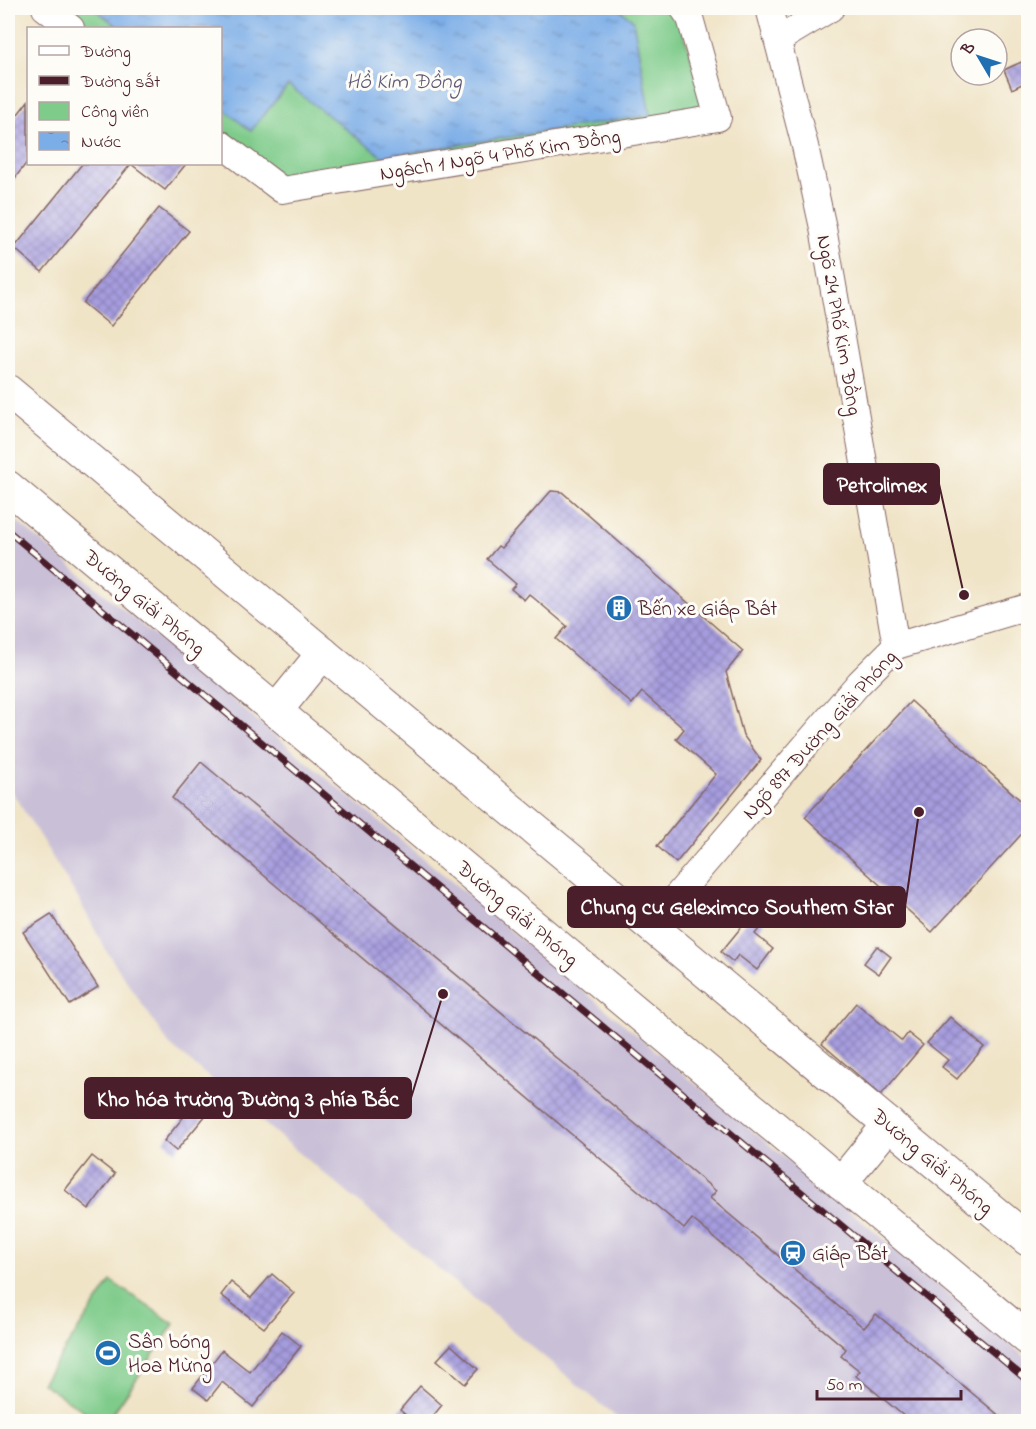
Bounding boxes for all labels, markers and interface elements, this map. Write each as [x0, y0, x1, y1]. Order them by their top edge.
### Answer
legend [27, 27, 222, 165]
north arrow [949, 27, 1009, 87]
text: B [956, 37, 982, 61]
text: Đường [80, 40, 131, 67]
water label: Hồ Kim Đồng [346, 67, 463, 99]
text: Đường sắt [80, 70, 160, 97]
text: Công viên [81, 100, 149, 127]
street label: Ngách 1 Ngõ 4 Phố Kim Đồng [378, 122, 623, 192]
text: Nước [81, 130, 121, 156]
street label: Ngõ 24 Phố Kim Đồng [805, 233, 869, 418]
callout: Petrolimex [824, 464, 939, 504]
text: Petrolimex [837, 471, 927, 503]
street label: Đường Giải Phóng [74, 543, 211, 665]
building icon: Bến xe Giáp Bát [604, 593, 634, 623]
place label: Bến xe Giáp Bát [637, 595, 777, 625]
street label: Ngõ 897 Đường Giải Phóng [736, 644, 907, 828]
street label: Đường Giải Phóng [447, 854, 584, 976]
callout: Chung cư Geleximco Southern Star [568, 887, 905, 927]
text: Chung cư Geleximco Southern Star [580, 893, 895, 926]
callout: Kho hóa trường Đường 3 phía Bắc [85, 1078, 411, 1118]
text: Kho hóa trường Đường 3 phía Bắc [97, 1085, 400, 1118]
street label: Đường Giải Phóng [862, 1102, 999, 1224]
station icon: Giáp Bát [778, 1238, 808, 1268]
place label: Giáp Bát [812, 1240, 888, 1270]
place label: Sân bóng Hoa Mừng [128, 1328, 212, 1384]
sports icon: Sân bóng Hoa Mừng [93, 1338, 123, 1368]
scale bar [817, 1363, 961, 1401]
text: 50 m [826, 1373, 863, 1399]

